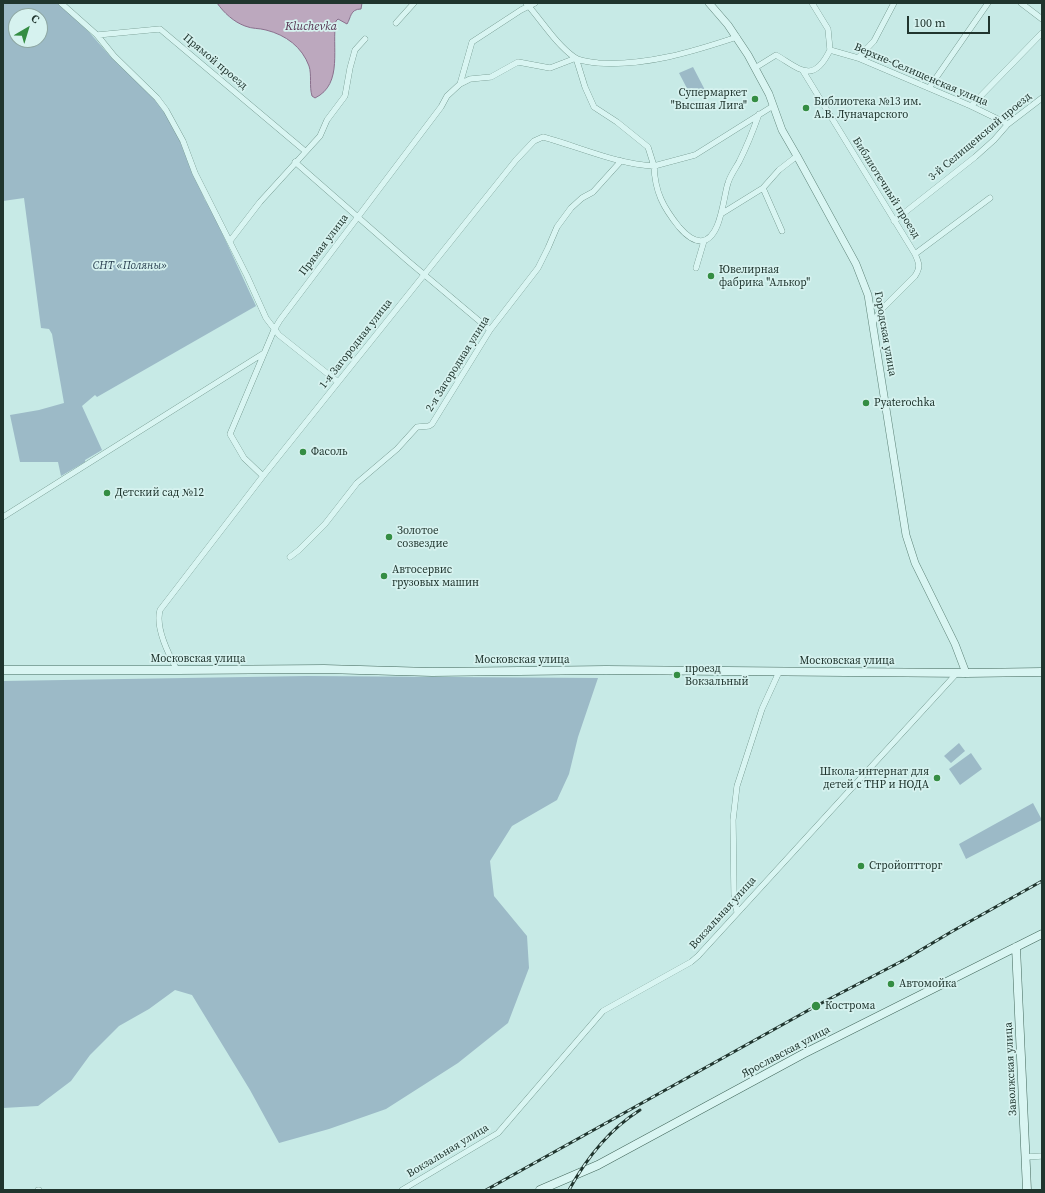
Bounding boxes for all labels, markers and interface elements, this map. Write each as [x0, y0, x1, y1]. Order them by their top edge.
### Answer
north arrow [8, 8, 48, 48]
scale bar [909, 8, 992, 34]
text: С [28, 11, 42, 27]
text: 100 m [914, 15, 946, 31]
water label: Kluchevka [285, 20, 337, 34]
street label: Прямой проезд [180, 31, 250, 93]
street label: Верхне-Селищенская улица [852, 41, 990, 109]
place label: Супермаркет "Высшая Лига" [671, 86, 747, 112]
street label: 3-й Селищенский проезд [926, 90, 1034, 184]
marker: Супермаркет "Высшая Лига" [750, 94, 760, 104]
place label: Библиотека №13 им. А.В. Луначарского [814, 95, 922, 121]
marker: Библиотека №13 им. А.В. Луначарского [801, 103, 811, 113]
street label: Библиотечный проезд [849, 135, 923, 241]
street label: Прямая улица [297, 212, 351, 278]
park label: СНТ «Поляны» [93, 259, 167, 273]
place label: Ювелирная фабрика "Алькор" [719, 263, 810, 289]
marker: Ювелирная фабрика "Алькор" [706, 271, 716, 281]
street label: Городская улица [871, 290, 899, 378]
street label: 1-я Загородная улица [317, 297, 395, 391]
street label: 2-я Загородная улица [423, 314, 493, 414]
place label: Pyaterochka [874, 396, 935, 410]
marker: Pyaterochka [861, 398, 871, 408]
place label: Фасоль [311, 445, 348, 459]
marker: Фасоль [298, 447, 308, 457]
place label: Детский сад №12 [115, 486, 204, 500]
marker: Детский сад №12 [102, 488, 112, 498]
place label: Золотое созвездие [397, 524, 448, 550]
marker: Золотое созвездие [384, 532, 394, 542]
place label: Автосервис грузовых машин [392, 563, 479, 589]
marker: Автосервис грузовых машин [379, 571, 389, 581]
street label: Московская улица [151, 652, 245, 666]
street label: Московская улица [475, 653, 569, 667]
street label: Московская улица [800, 654, 894, 668]
place label: проезд Вокзальный [685, 662, 749, 688]
marker: проезд Вокзальный [672, 670, 682, 680]
place label: Школа-интернат для детей с ТНР и НОДА [820, 765, 929, 791]
marker: Школа-интернат для детей с ТНР и НОДА [932, 773, 942, 783]
place label: Стройоптторг [869, 859, 942, 873]
marker: Стройоптторг [856, 861, 866, 871]
street label: Вокзальная улица [687, 874, 759, 952]
place label: Автомойка [899, 977, 957, 991]
marker: Автомойка [886, 979, 896, 989]
place label: Кострома [825, 999, 875, 1013]
marker: Кострома [810, 1000, 822, 1012]
street label: Заволжская улица [1002, 1022, 1020, 1116]
street label: Ярославская улица [740, 1023, 832, 1081]
street label: Вокзальная улица [405, 1121, 491, 1181]

